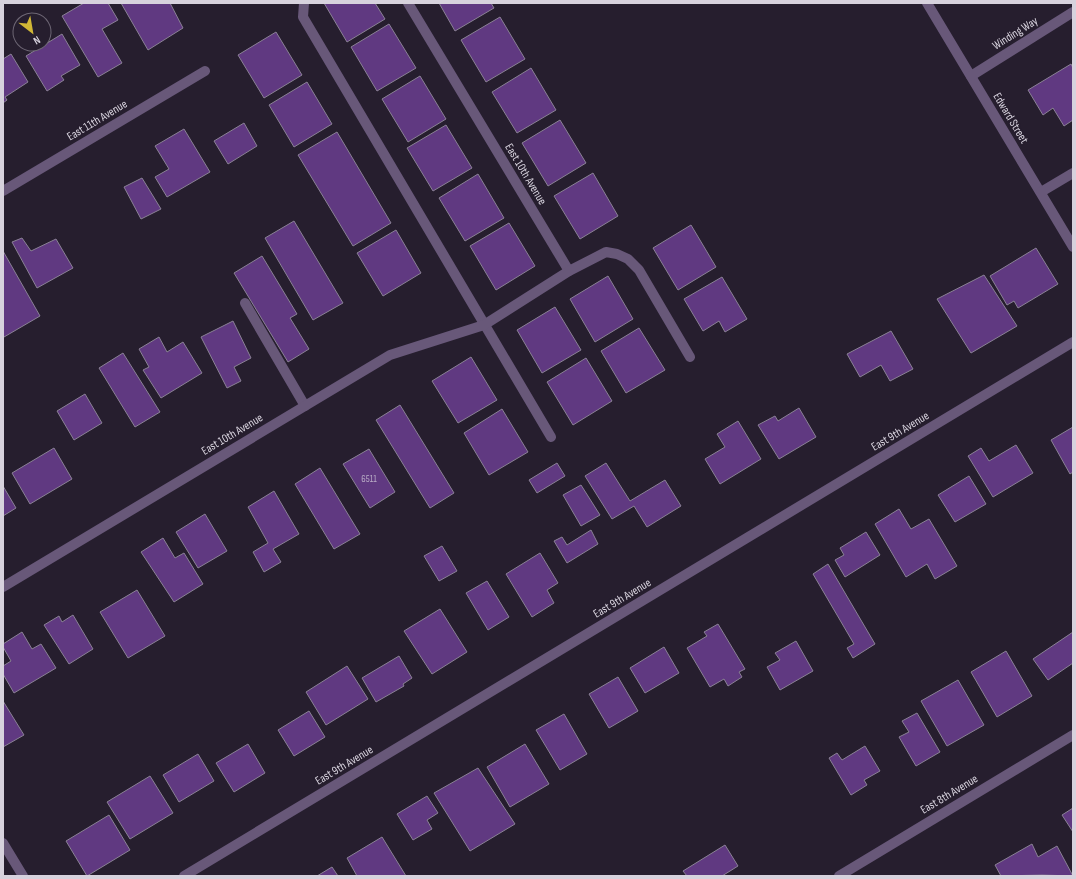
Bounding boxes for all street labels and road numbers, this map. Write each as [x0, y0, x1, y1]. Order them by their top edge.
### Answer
street label: Winding Way [990, 13, 1041, 53]
street label: Edward Street [990, 90, 1032, 147]
street label: East 11th Avenue [64, 96, 130, 144]
street label: East 10th Avenue [501, 141, 550, 208]
street label: East 9th Avenue [869, 408, 932, 455]
street label: East 10th Avenue [199, 410, 266, 459]
street label: East 9th Avenue [591, 575, 654, 622]
street label: East 9th Avenue [313, 742, 376, 789]
street label: East 8th Avenue [918, 771, 981, 817]

